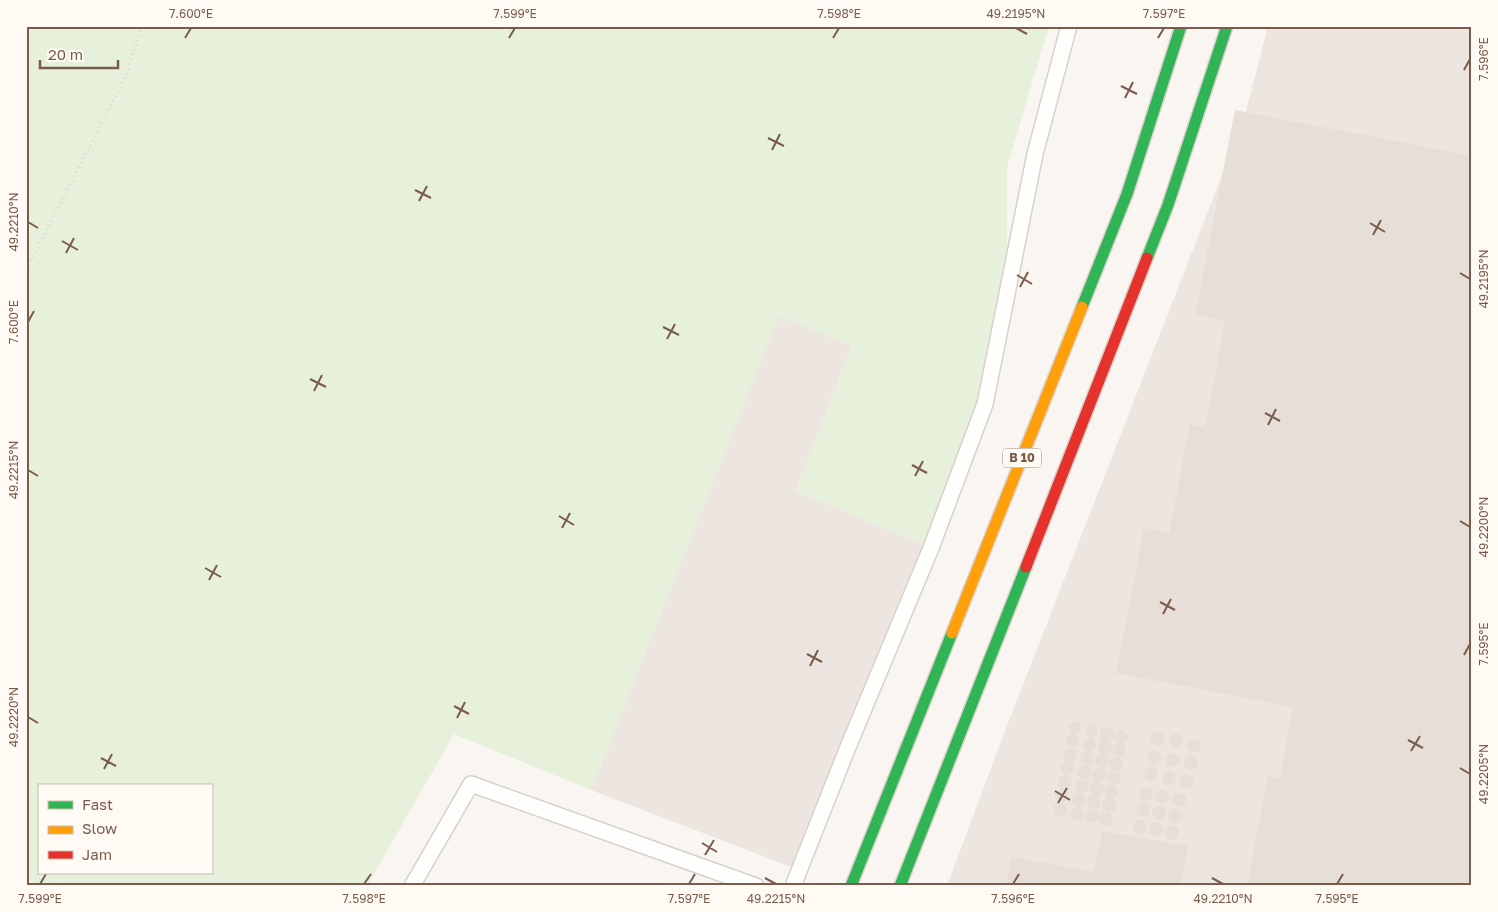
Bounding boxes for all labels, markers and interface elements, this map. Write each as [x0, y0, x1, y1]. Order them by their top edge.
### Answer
text: 7.600°E [169, 6, 213, 21]
text: 7.599°E [493, 6, 537, 21]
text: 7.598°E [817, 6, 861, 21]
text: 49.2195°N [987, 6, 1045, 21]
text: 7.597°E [1143, 6, 1185, 21]
text: 7.596°E [1476, 37, 1491, 81]
scale bar [40, 38, 118, 70]
text: 20 m [48, 45, 83, 63]
text: 49.2210°N [6, 192, 21, 252]
text: 49.2195°N [1476, 250, 1491, 308]
text: 7.600°E [6, 300, 21, 344]
text: 49.2215°N [6, 441, 21, 499]
road number: B 10 [1003, 448, 1041, 468]
text: 49.2200°N [1476, 497, 1491, 557]
text: 7.595°E [1476, 622, 1491, 666]
text: 49.2220°N [6, 687, 21, 747]
text: 49.2205°N [1476, 744, 1491, 804]
legend [38, 784, 212, 874]
text: Fast [82, 795, 113, 813]
text: Slow [82, 819, 117, 837]
text: Jam [82, 845, 112, 863]
text: 7.599°E [18, 891, 62, 906]
text: 7.598°E [342, 891, 386, 906]
text: 7.597°E [668, 891, 710, 906]
text: 49.2215°N [747, 891, 805, 906]
text: 7.596°E [991, 891, 1035, 906]
text: 49.2210°N [1193, 891, 1253, 906]
text: 7.595°E [1315, 891, 1359, 906]

